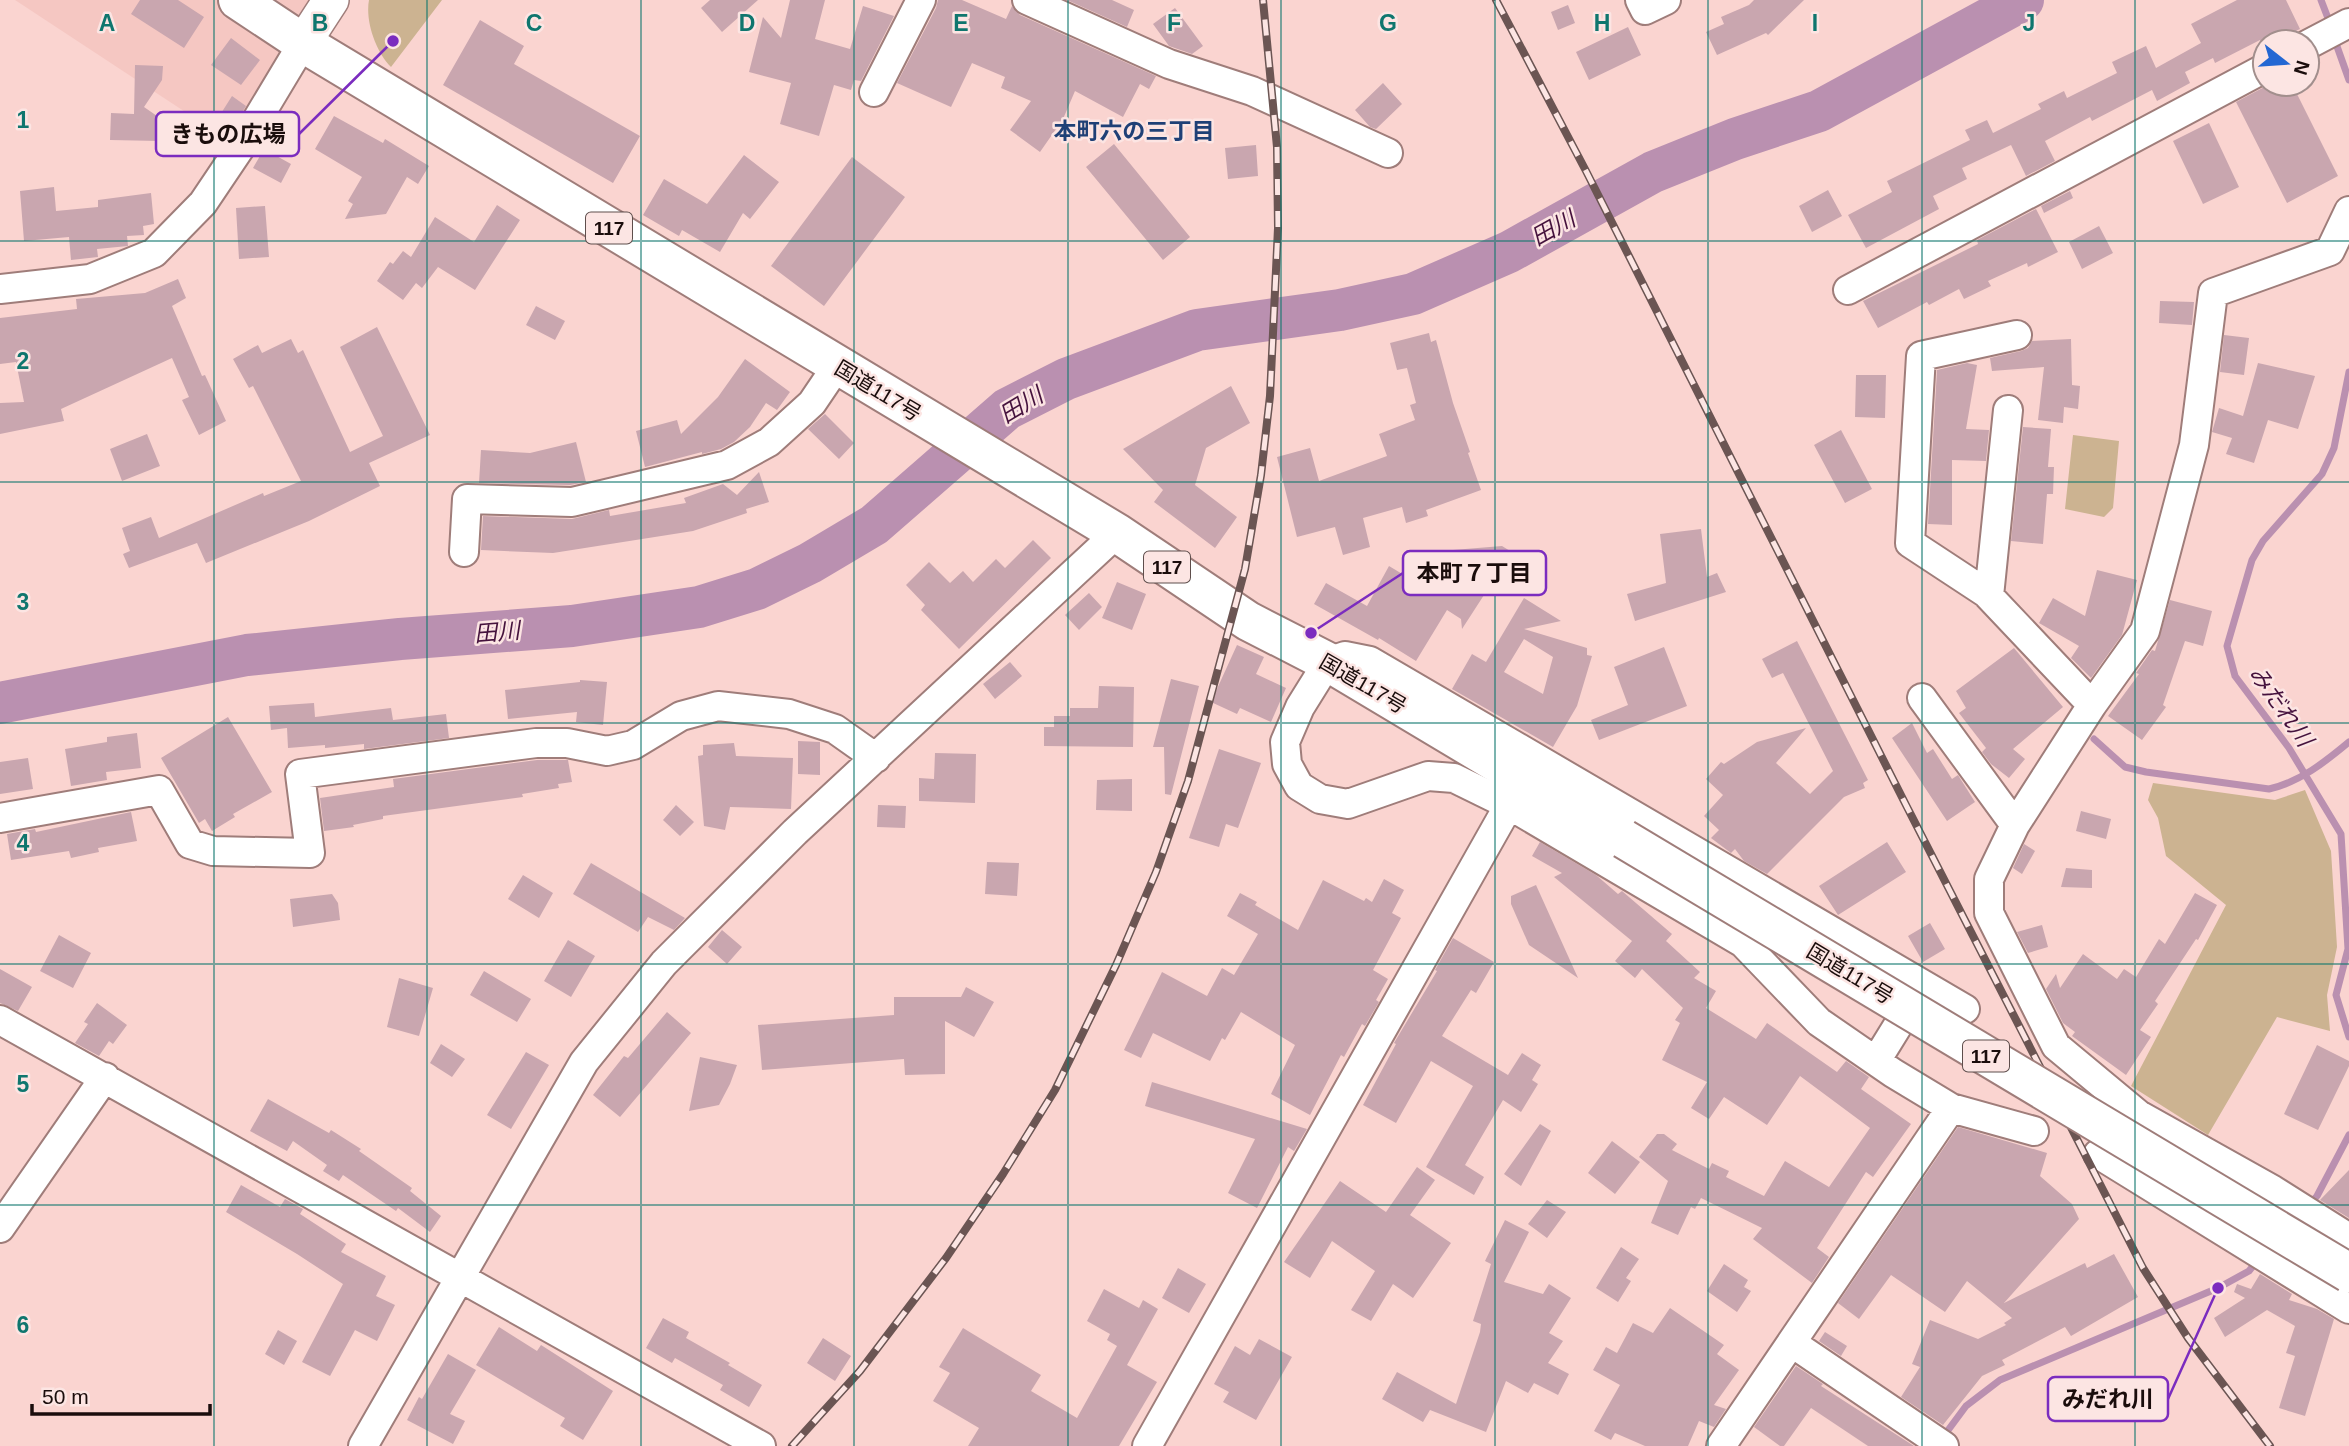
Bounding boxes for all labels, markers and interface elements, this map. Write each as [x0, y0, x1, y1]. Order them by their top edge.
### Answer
text: A [99, 10, 115, 36]
text: B [312, 10, 328, 36]
text: C [526, 10, 542, 36]
text: D [739, 10, 755, 36]
text: E [953, 10, 969, 36]
text: F [1167, 10, 1181, 36]
text: G [1379, 10, 1397, 36]
text: H [1594, 10, 1610, 36]
text: I [1812, 10, 1818, 36]
text: J [2023, 10, 2035, 36]
north arrow [2251, 28, 2321, 98]
text: N [2290, 58, 2314, 77]
text: 1 [17, 107, 30, 133]
callout: きもの広場 [156, 112, 299, 156]
district label: 本町六の三丁目 [1054, 118, 1215, 144]
text: きもの広場 [171, 121, 286, 147]
water label: 田川 [1527, 204, 1582, 251]
road number: 117 [586, 212, 632, 244]
text: 2 [17, 348, 29, 374]
street label: 国道117号 [831, 356, 926, 425]
water label: 田川 [995, 380, 1050, 428]
callout: 本町７丁目 [1403, 551, 1546, 595]
road number: 117 [1144, 552, 1190, 582]
text: 本町７丁目 [1417, 560, 1532, 586]
text: 3 [17, 589, 29, 615]
water label: 田川 [473, 617, 524, 647]
street label: 国道117号 [1316, 649, 1411, 718]
water label: みだれ川 [2244, 661, 2320, 754]
text: 4 [17, 830, 30, 856]
street label: 国道117号 [1803, 939, 1898, 1008]
road number: 117 [1963, 1040, 2009, 1072]
text: 5 [17, 1071, 30, 1097]
text: 6 [17, 1312, 29, 1338]
scale bar [32, 1372, 210, 1416]
callout: みだれ川 [2048, 1377, 2168, 1421]
text: 50 m [42, 1385, 89, 1408]
text: みだれ川 [2062, 1386, 2154, 1412]

